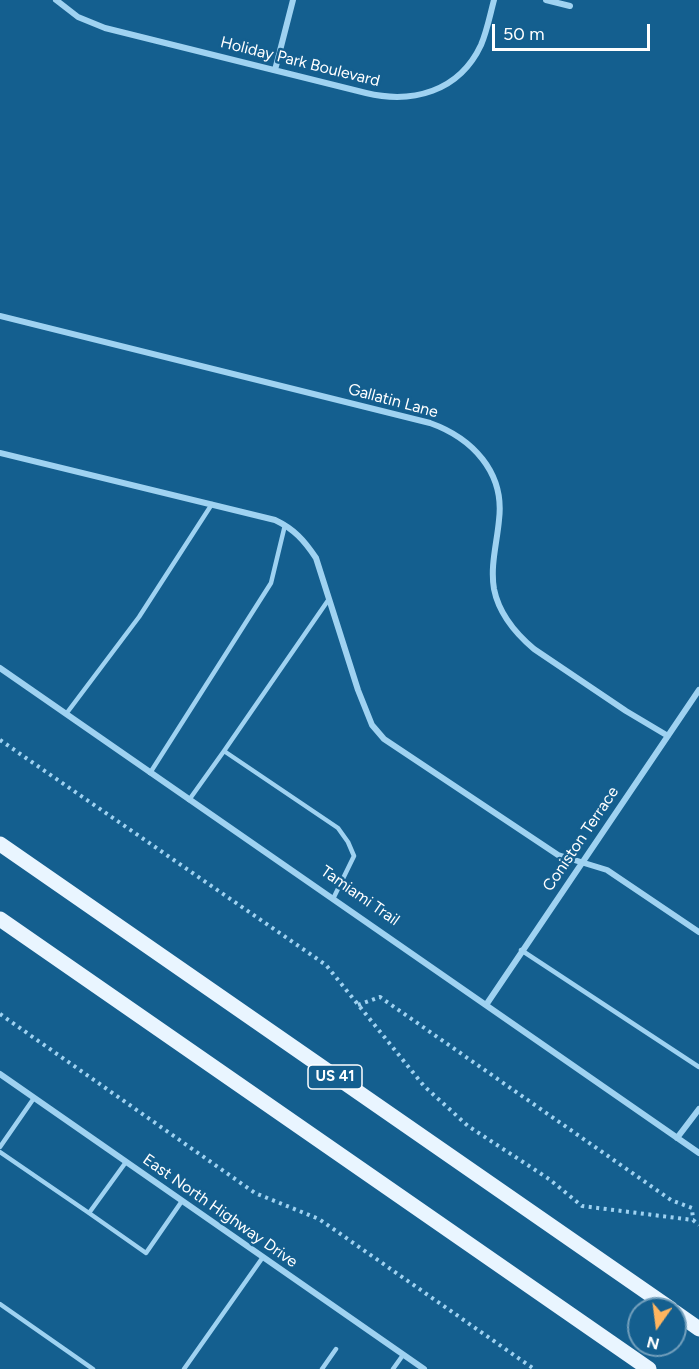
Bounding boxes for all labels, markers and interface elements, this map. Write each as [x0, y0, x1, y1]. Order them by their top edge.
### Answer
scale bar [495, 12, 652, 50]
text: 50 m [503, 23, 545, 45]
street label: Holiday Park Boulevard [218, 33, 382, 91]
street label: Gallatin Lane [346, 380, 440, 422]
street label: Coniston Terrace [539, 783, 623, 895]
street label: Tamiami Trail [317, 862, 403, 930]
road number: US 41 [308, 1065, 362, 1089]
street label: East North Highway Drive [139, 1150, 301, 1272]
north arrow [627, 1297, 687, 1357]
text: N [645, 1332, 661, 1354]

